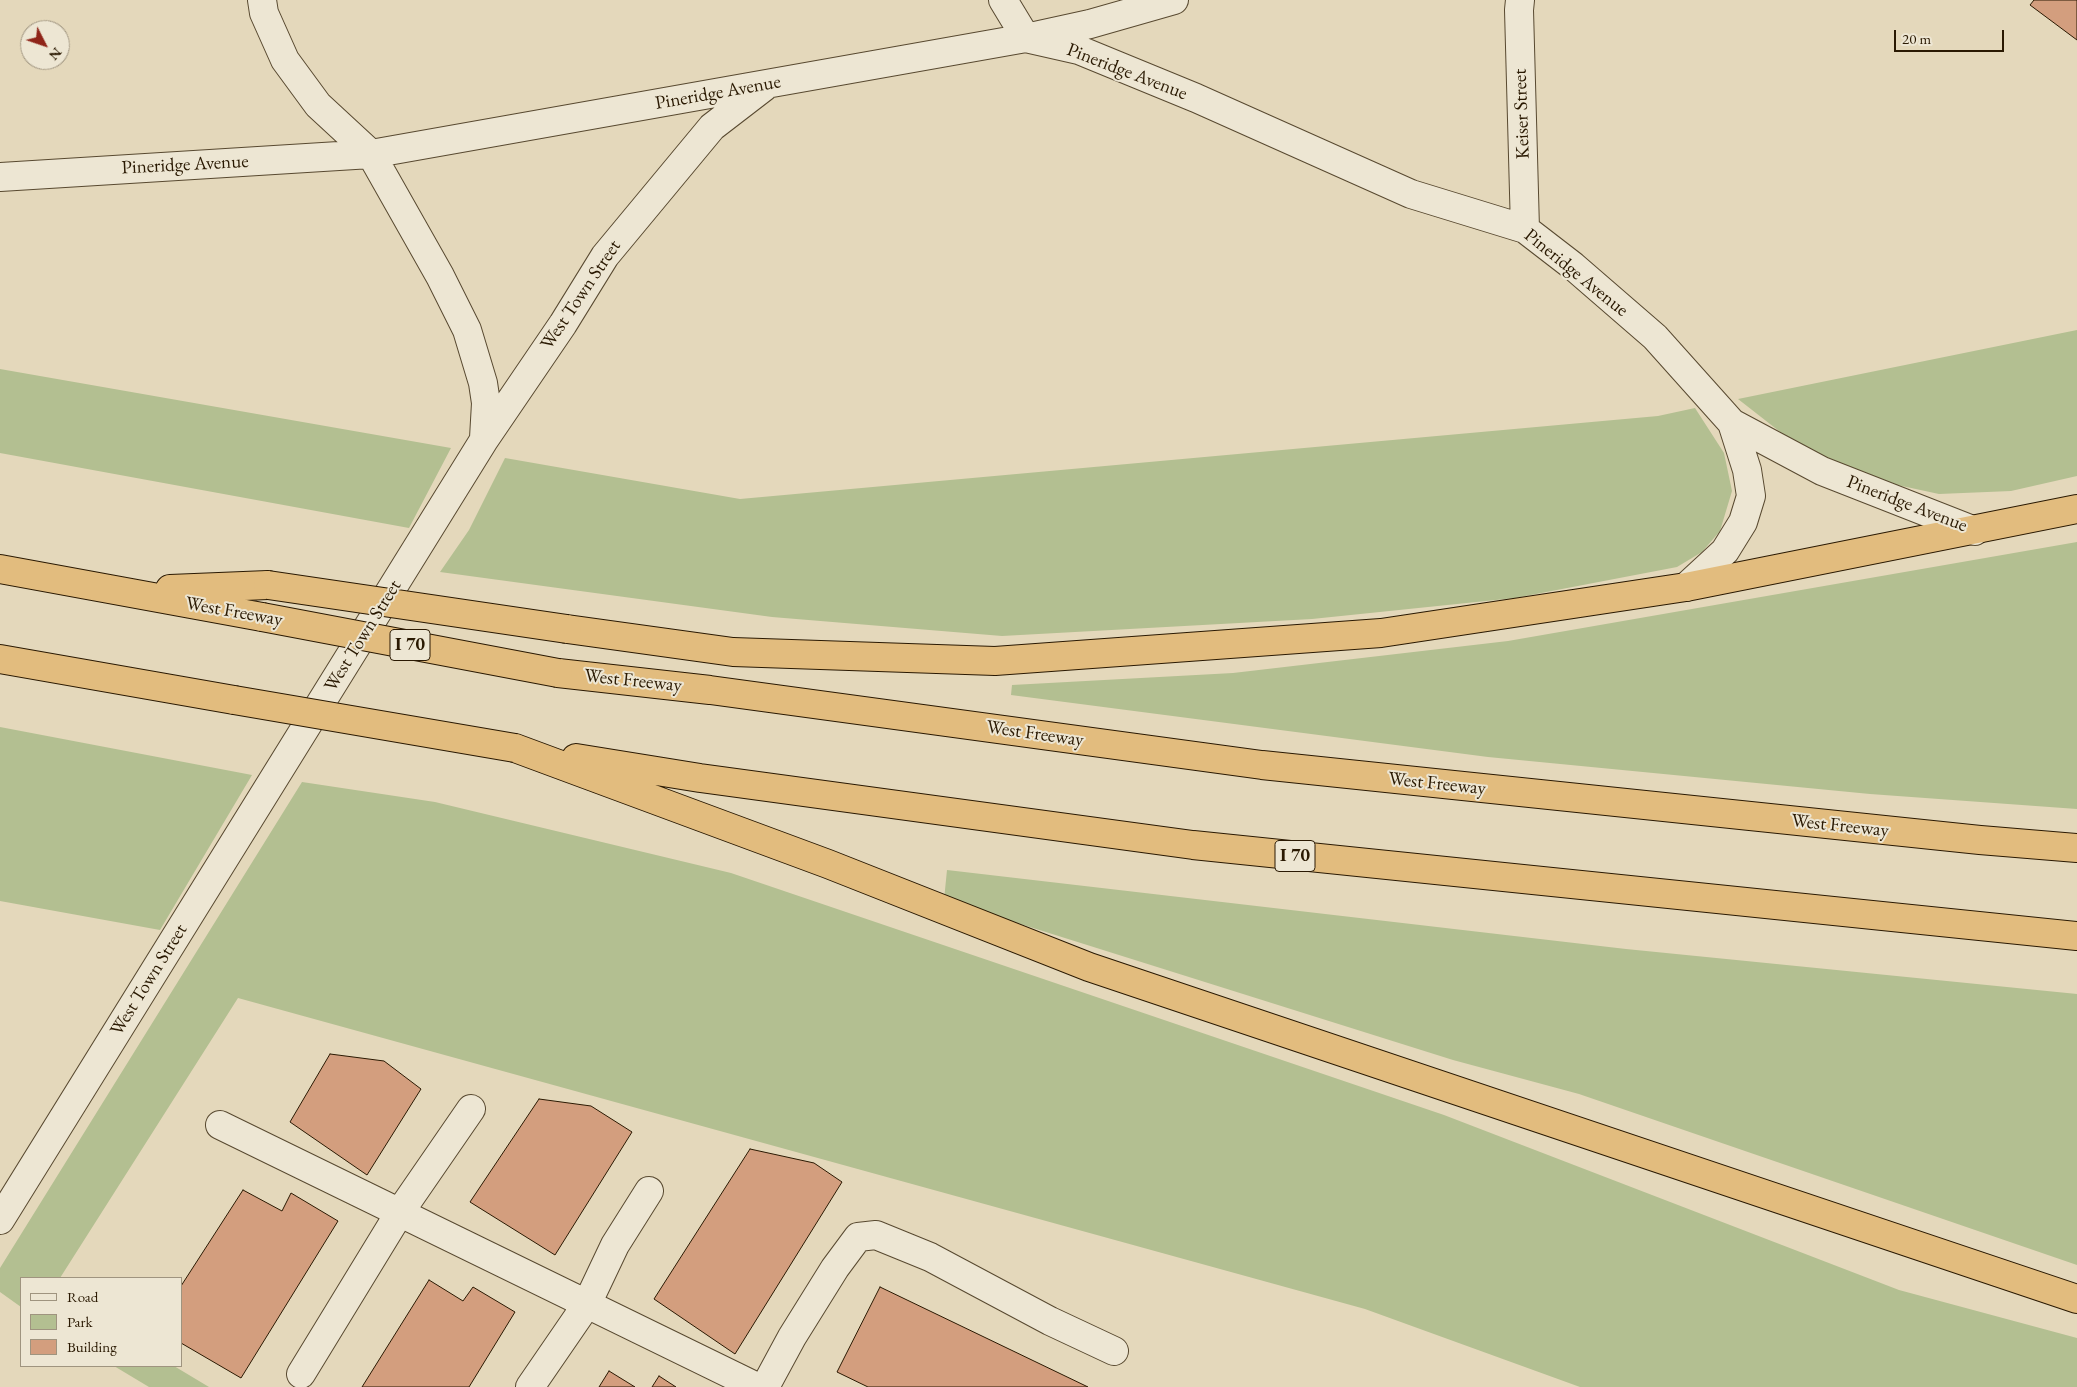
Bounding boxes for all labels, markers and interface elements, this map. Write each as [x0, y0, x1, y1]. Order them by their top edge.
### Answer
north arrow [20, 20, 70, 70]
scale bar [1897, 20, 2007, 52]
text: 20 m [1902, 29, 1931, 48]
street label: Pineridge Avenue [1064, 39, 1190, 105]
text: N [45, 44, 66, 64]
street label: Keiser Street [1509, 68, 1535, 160]
street label: Pineridge Avenue [653, 71, 783, 115]
street label: Pineridge Avenue [121, 150, 249, 180]
street label: Pineridge Avenue [1519, 224, 1633, 322]
street label: West Town Street [536, 236, 626, 354]
street label: Pineridge Avenue [1844, 471, 1970, 537]
street label: West Town Street [320, 576, 406, 696]
street label: West Freeway [184, 592, 284, 632]
road number: I 70 [390, 630, 430, 660]
street label: West Freeway [583, 665, 683, 697]
street label: West Freeway [985, 716, 1085, 752]
street label: West Freeway [1387, 768, 1487, 800]
street label: West Freeway [1790, 810, 1890, 842]
road number: I 70 [1275, 840, 1315, 871]
street label: West Town Street [106, 920, 192, 1040]
legend [20, 1277, 182, 1367]
text: Road [67, 1287, 98, 1306]
text: Park [67, 1312, 93, 1331]
text: Building [67, 1337, 117, 1356]

